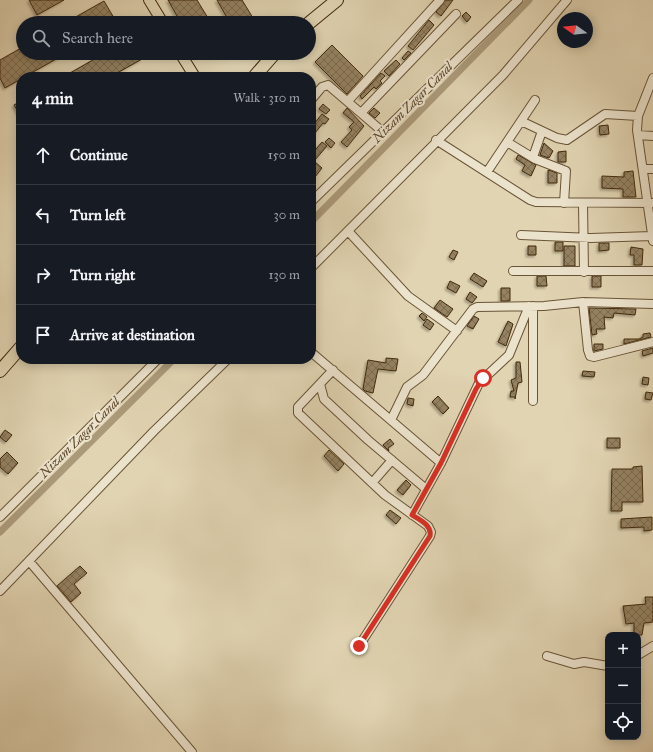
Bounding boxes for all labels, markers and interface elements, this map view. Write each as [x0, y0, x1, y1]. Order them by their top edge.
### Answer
north arrow [557, 12, 593, 48]
search box [16, 16, 316, 60]
icon: search [30, 27, 52, 49]
text: Search here [62, 29, 133, 47]
water label: Nizam Zagar Canal [368, 58, 457, 147]
text: 4 min [32, 88, 73, 109]
text: Walk · 310 m [233, 90, 300, 106]
icon: ahead [32, 144, 54, 166]
text: Continue [70, 146, 128, 164]
text: 150 m [268, 147, 300, 163]
icon: left [32, 204, 54, 226]
text: Turn left [70, 206, 126, 224]
text: 30 m [274, 207, 300, 223]
icon: right [32, 264, 54, 286]
text: Turn right [70, 266, 135, 284]
text: 130 m [268, 267, 300, 283]
icon: arrive [32, 324, 54, 346]
text: Arrive at destination [70, 326, 195, 344]
route start [474, 369, 492, 387]
water label: Nizam Zagar Canal [35, 393, 124, 482]
map controls [605, 632, 641, 740]
button: + [605, 632, 641, 668]
route end [350, 637, 368, 655]
button: − [605, 668, 641, 704]
button: locate [605, 704, 641, 740]

